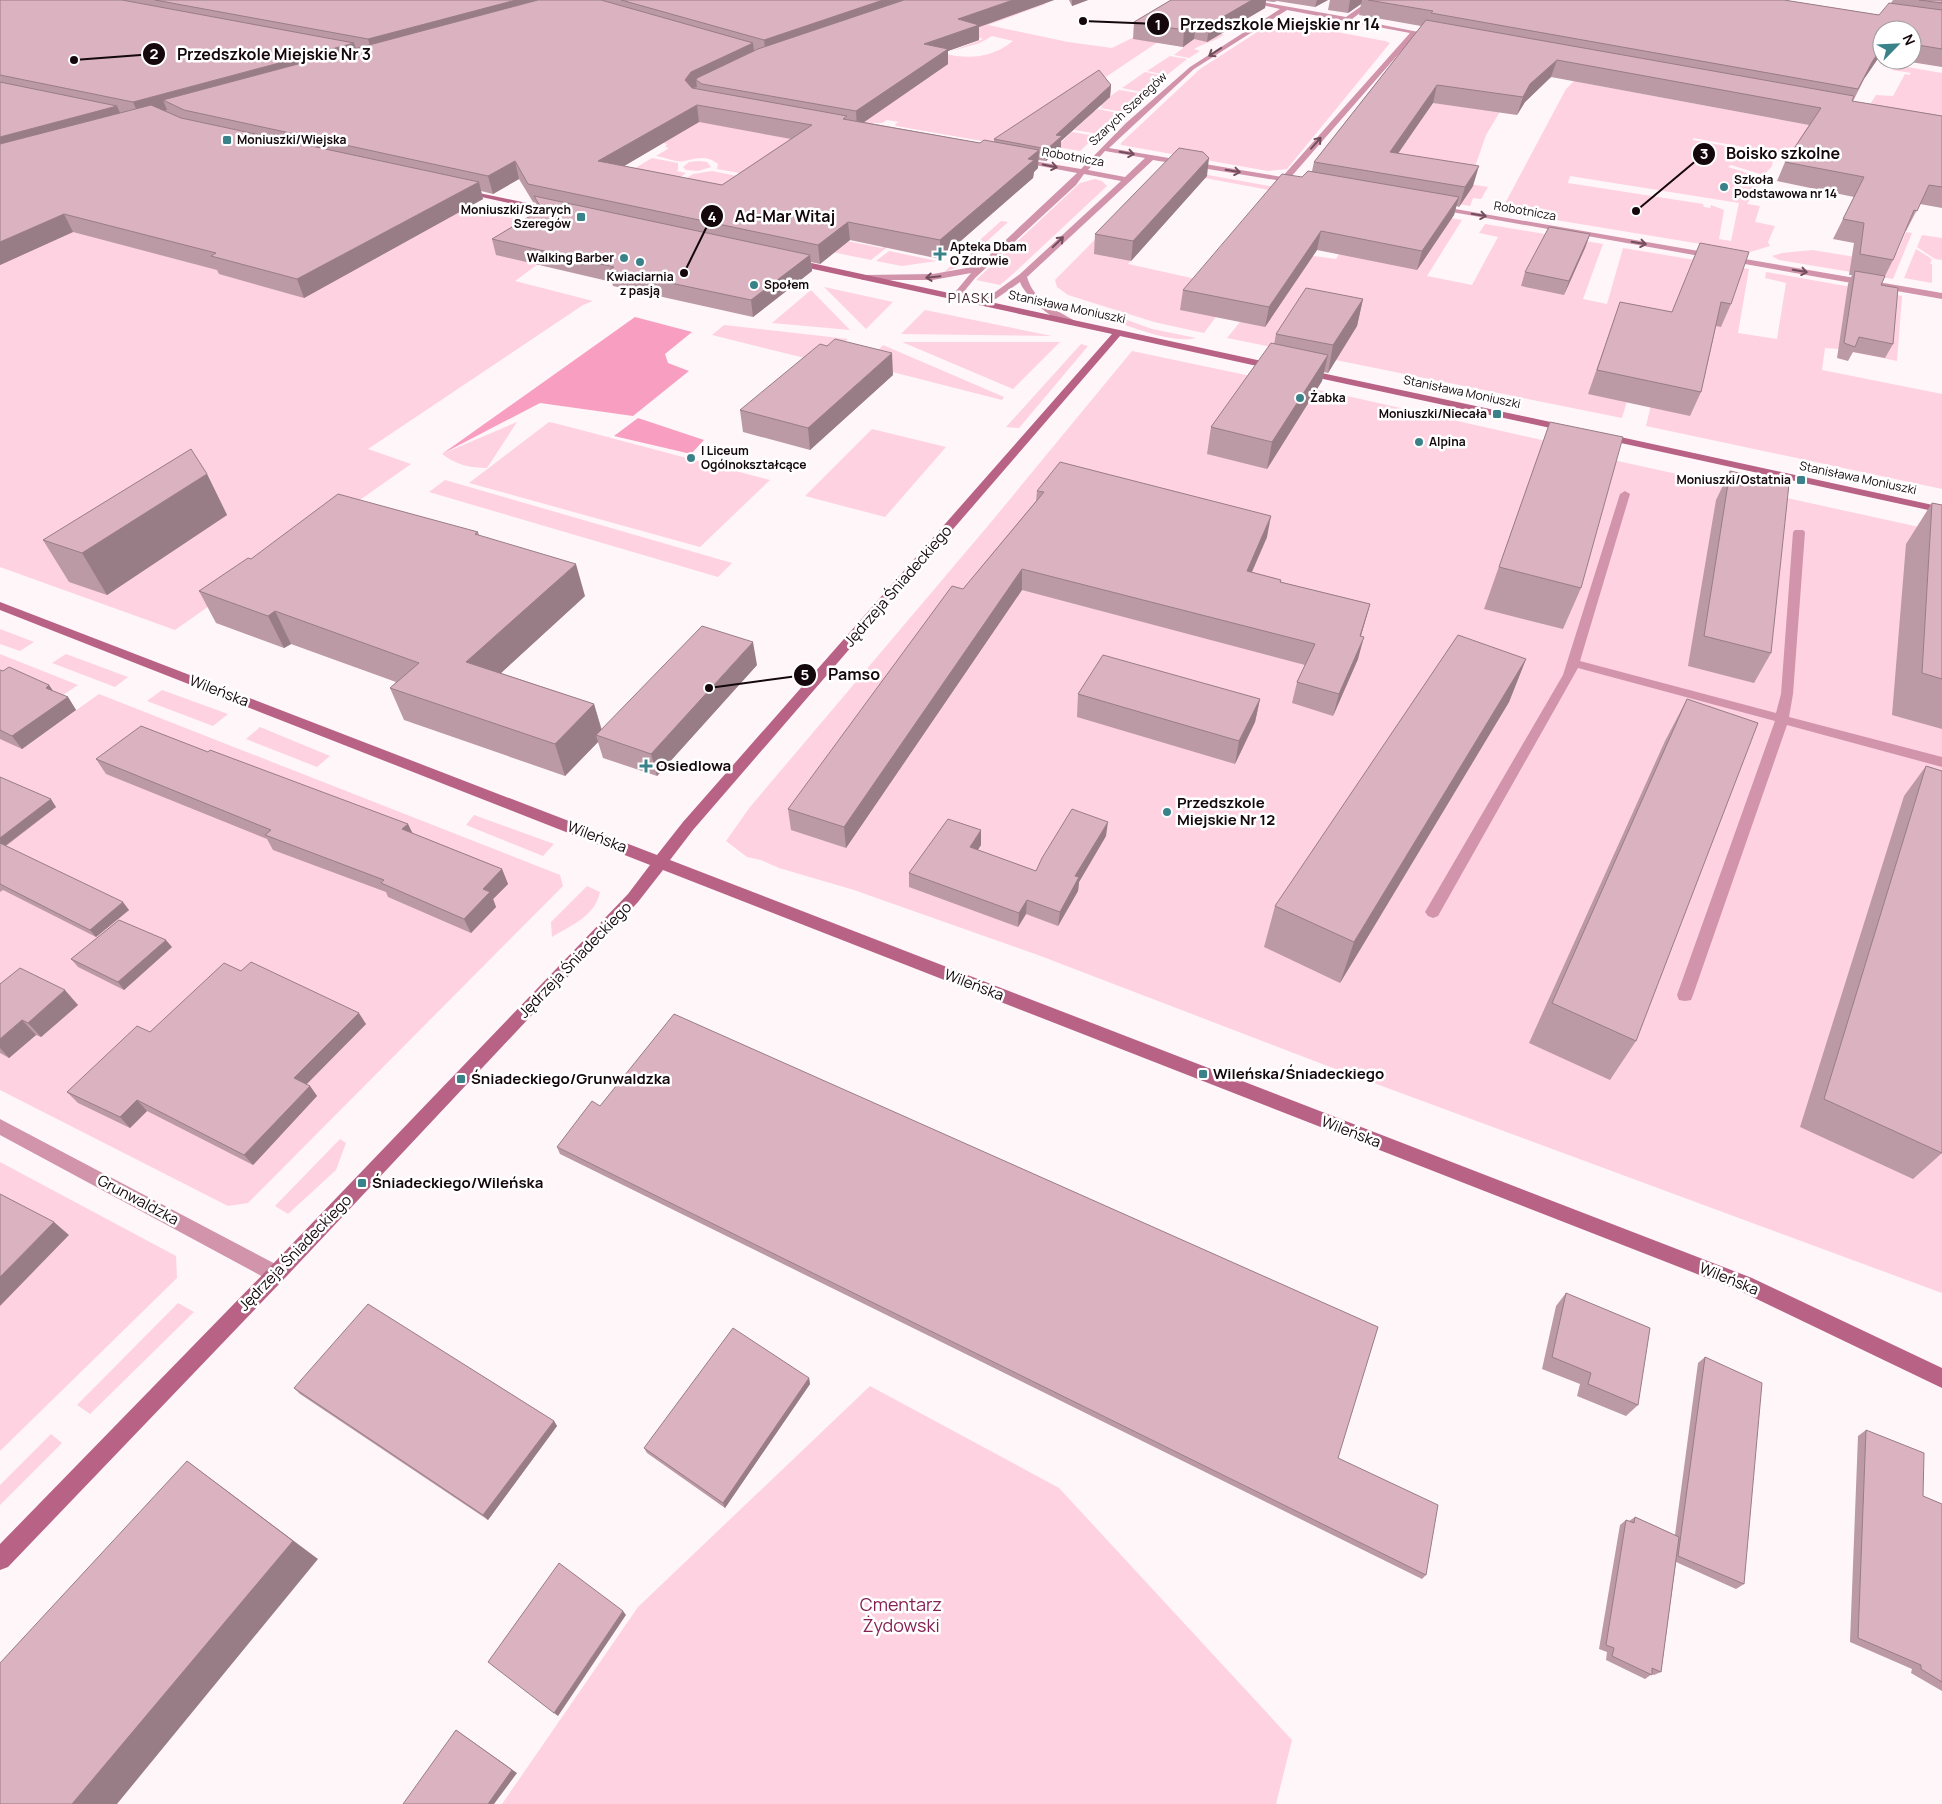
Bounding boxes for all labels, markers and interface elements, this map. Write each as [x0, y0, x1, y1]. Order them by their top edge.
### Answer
callout: Przedszkole Miejskie nr 14 [1145, 9, 1390, 40]
text: Przedszkole Miejskie nr 14 [1180, 13, 1380, 35]
text: 1 [1155, 14, 1161, 35]
north arrow [1872, 20, 1922, 70]
text: N [1899, 31, 1920, 48]
callout: Przedszkole Miejskie Nr 3 [142, 39, 381, 70]
text: 2 [150, 43, 159, 64]
text: Przedszkole Miejskie Nr 3 [177, 43, 371, 65]
one-way arrow [1208, 48, 1222, 58]
street label: Szarych Szeregów [1085, 68, 1170, 149]
place label: Moniuszki/Wiejska [237, 131, 346, 148]
marker: Moniuszki/Wiejska [221, 134, 233, 146]
one-way arrow [1310, 137, 1322, 150]
callout: Boisko szkolne [1691, 138, 1850, 169]
text: Boisko szkolne [1726, 142, 1840, 164]
street label: Robotnicza [1041, 143, 1106, 170]
text: 3 [1700, 143, 1708, 164]
one-way arrow [1119, 148, 1135, 158]
one-way arrow [1042, 162, 1058, 171]
one-way arrow [1225, 167, 1241, 177]
place label: Szkoła Podstawowa nr 14 [1734, 171, 1837, 202]
marker: Szkoła Podstawowa nr 14 [1718, 181, 1730, 193]
street label: Robotnicza [1493, 197, 1558, 224]
place label: Moniuszki/Szarych Szeregów [461, 201, 571, 232]
callout: Ad-Mar Witaj [700, 201, 845, 232]
text: Ad-Mar Witaj [735, 205, 835, 227]
text: 4 [707, 206, 717, 227]
marker: Moniuszki/Szarych Szeregów [575, 211, 587, 223]
one-way arrow [1471, 211, 1487, 221]
one-way arrow [1052, 237, 1064, 249]
place label: Apteka Dbam O Zdrowie [950, 238, 1027, 269]
one-way arrow [1631, 239, 1647, 249]
marker: Apteka Dbam O Zdrowie [934, 248, 946, 260]
place label: Walking Barber [527, 249, 614, 266]
marker: Walking Barber [618, 252, 630, 264]
marker: Kwiaciarnia z pasją [634, 256, 646, 268]
one-way arrow [1791, 266, 1807, 276]
place label: Kwiaciarnia z pasją [606, 268, 674, 299]
one-way arrow [925, 272, 941, 282]
place label: Społem [764, 276, 809, 293]
marker: Społem [748, 279, 760, 291]
street label: Stanisława Moniuszki [1007, 286, 1127, 327]
district label: PIASKI [948, 288, 994, 307]
street label: Stanisława Moniuszki [1402, 371, 1522, 412]
place label: Żabka [1310, 389, 1346, 406]
marker: Żabka [1294, 392, 1306, 404]
place label: Moniuszki/Niecała [1379, 405, 1487, 422]
marker: Moniuszki/Niecała [1491, 408, 1503, 420]
place label: Alpina [1429, 433, 1466, 450]
marker: Alpina [1413, 436, 1425, 448]
place label: I Liceum Ogólnokształcące [701, 442, 807, 473]
marker: I Liceum Ogólnokształcące [685, 452, 697, 464]
street label: Stanisława Moniuszki [1798, 457, 1918, 498]
place label: Moniuszki/Ostatnia [1676, 471, 1791, 488]
marker: Moniuszki/Ostatnia [1795, 474, 1807, 486]
street label: Jędrzeja Śniadeckiego [839, 520, 956, 651]
callout: Pamso [793, 659, 890, 690]
text: Pamso [828, 663, 880, 685]
text: 5 [801, 664, 810, 685]
street label: Wileńska [186, 670, 252, 711]
place label: Osiedlowa [656, 755, 731, 776]
marker: Osiedlowa [640, 760, 652, 772]
place label: Przedszkole Miejskie Nr 12 [1177, 792, 1275, 830]
marker: Przedszkole Miejskie Nr 12 [1161, 806, 1173, 818]
street label: Wileńska [564, 816, 630, 857]
street label: Jędrzeja Śniadeckiego [513, 897, 636, 1023]
street label: Wileńska [941, 964, 1007, 1005]
place label: Wileńska/Śniadeckiego [1213, 1063, 1384, 1084]
place label: Śniadeckiego/Grunwaldzka [471, 1068, 670, 1089]
marker: Wileńska/Śniadeckiego [1197, 1068, 1209, 1080]
marker: Śniadeckiego/Grunwaldzka [455, 1073, 467, 1085]
street label: Wileńska [1318, 1111, 1384, 1152]
street label: Grunwaldzka [94, 1169, 183, 1230]
place label: Śniadeckiego/Wileńska [372, 1172, 543, 1193]
marker: Śniadeckiego/Wileńska [356, 1177, 368, 1189]
street label: Jędrzeja Śniadeckiego [233, 1190, 356, 1316]
street label: Wileńska [1696, 1257, 1762, 1300]
park label: Cmentarz Żydowski [860, 1592, 942, 1637]

